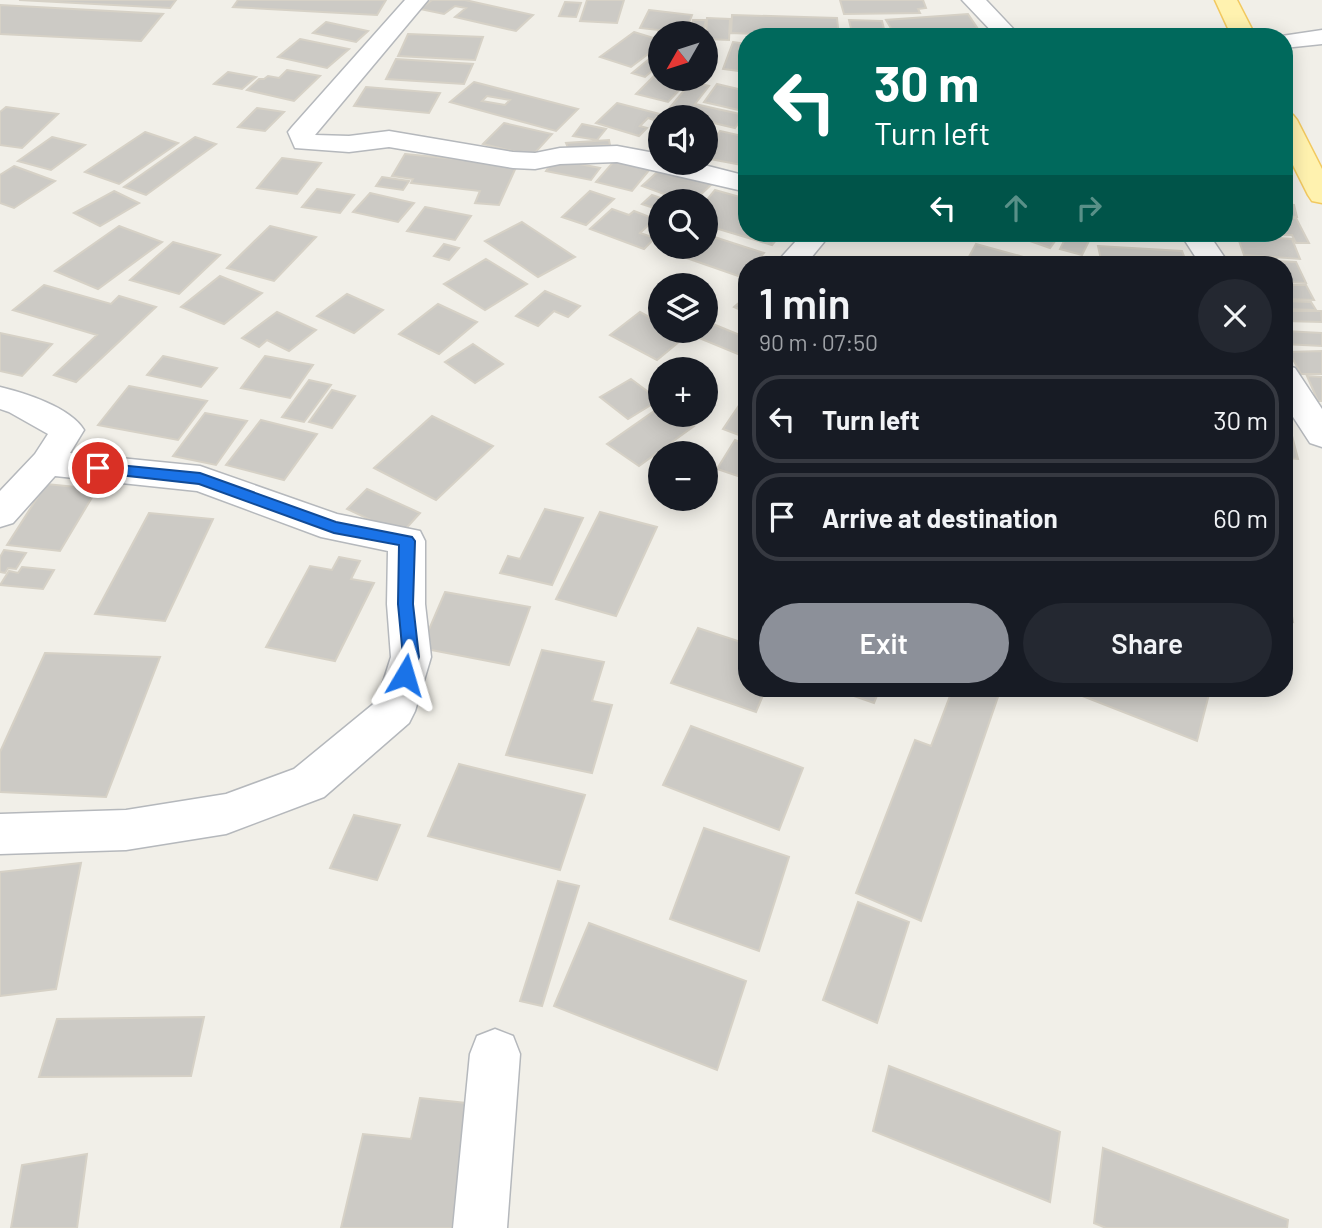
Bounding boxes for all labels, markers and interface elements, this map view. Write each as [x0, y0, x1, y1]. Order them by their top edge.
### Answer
north arrow [648, 21, 718, 91]
map controls [648, 21, 718, 511]
text: 30 m [874, 53, 979, 112]
icon: left [759, 56, 850, 147]
button: sound [648, 105, 718, 175]
text: Turn left [874, 113, 991, 151]
button: search [648, 189, 718, 259]
icon: left [924, 189, 962, 227]
icon: ahead [997, 189, 1035, 227]
icon: right [1070, 189, 1108, 227]
button: layers [648, 273, 718, 343]
text: 1 min [759, 277, 851, 327]
button: close [1198, 279, 1272, 353]
text: 90 m · 07:50 [759, 328, 878, 356]
button: + [648, 357, 718, 427]
icon: left [763, 400, 801, 438]
text: Turn left [822, 404, 920, 435]
text: 30 m [1213, 404, 1268, 435]
pin [68, 438, 128, 498]
button: − [648, 441, 718, 511]
icon: arrive [79, 449, 117, 487]
icon: arrive [763, 498, 801, 536]
text: Arrive at destination [822, 502, 1058, 533]
text: 60 m [1213, 502, 1268, 533]
button: Exit [759, 603, 1009, 683]
button: Share [1023, 603, 1272, 683]
position arrow [368, 638, 442, 712]

